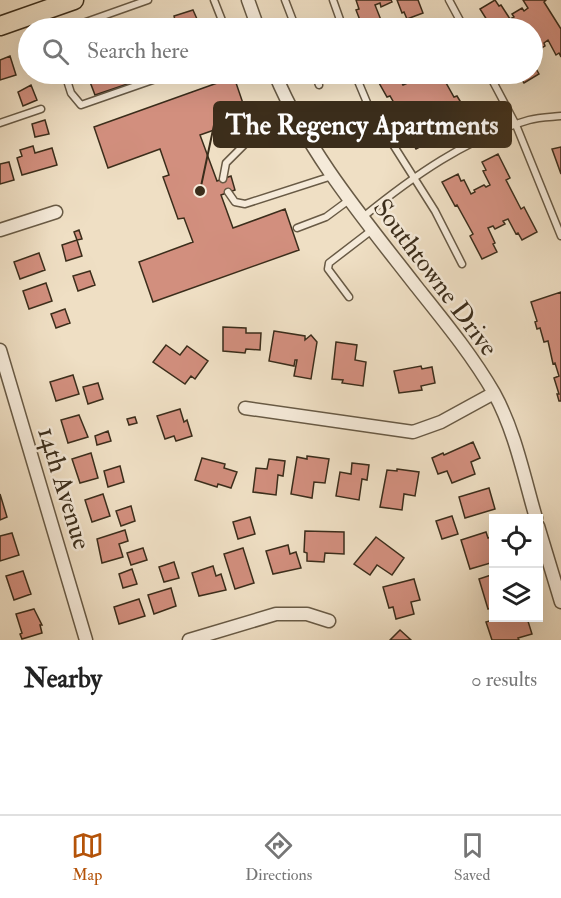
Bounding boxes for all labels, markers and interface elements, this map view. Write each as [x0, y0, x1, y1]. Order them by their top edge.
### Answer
search box [18, 18, 543, 84]
icon: search [39, 35, 72, 68]
text: Search here [87, 37, 189, 65]
callout: The Regency Apartments [214, 102, 511, 147]
text: The Regency Apartments [224, 109, 499, 143]
street label: Southtowne Drive [366, 193, 505, 363]
street label: 14th Avenue [30, 423, 98, 553]
map controls [489, 514, 543, 622]
button: locate [489, 514, 543, 568]
button: layers [489, 568, 543, 622]
text: Nearby [24, 663, 102, 695]
text: 0 results [471, 667, 537, 692]
tab: Map [71, 829, 104, 885]
tab: Directions [245, 829, 312, 885]
tab: Saved [454, 829, 490, 885]

